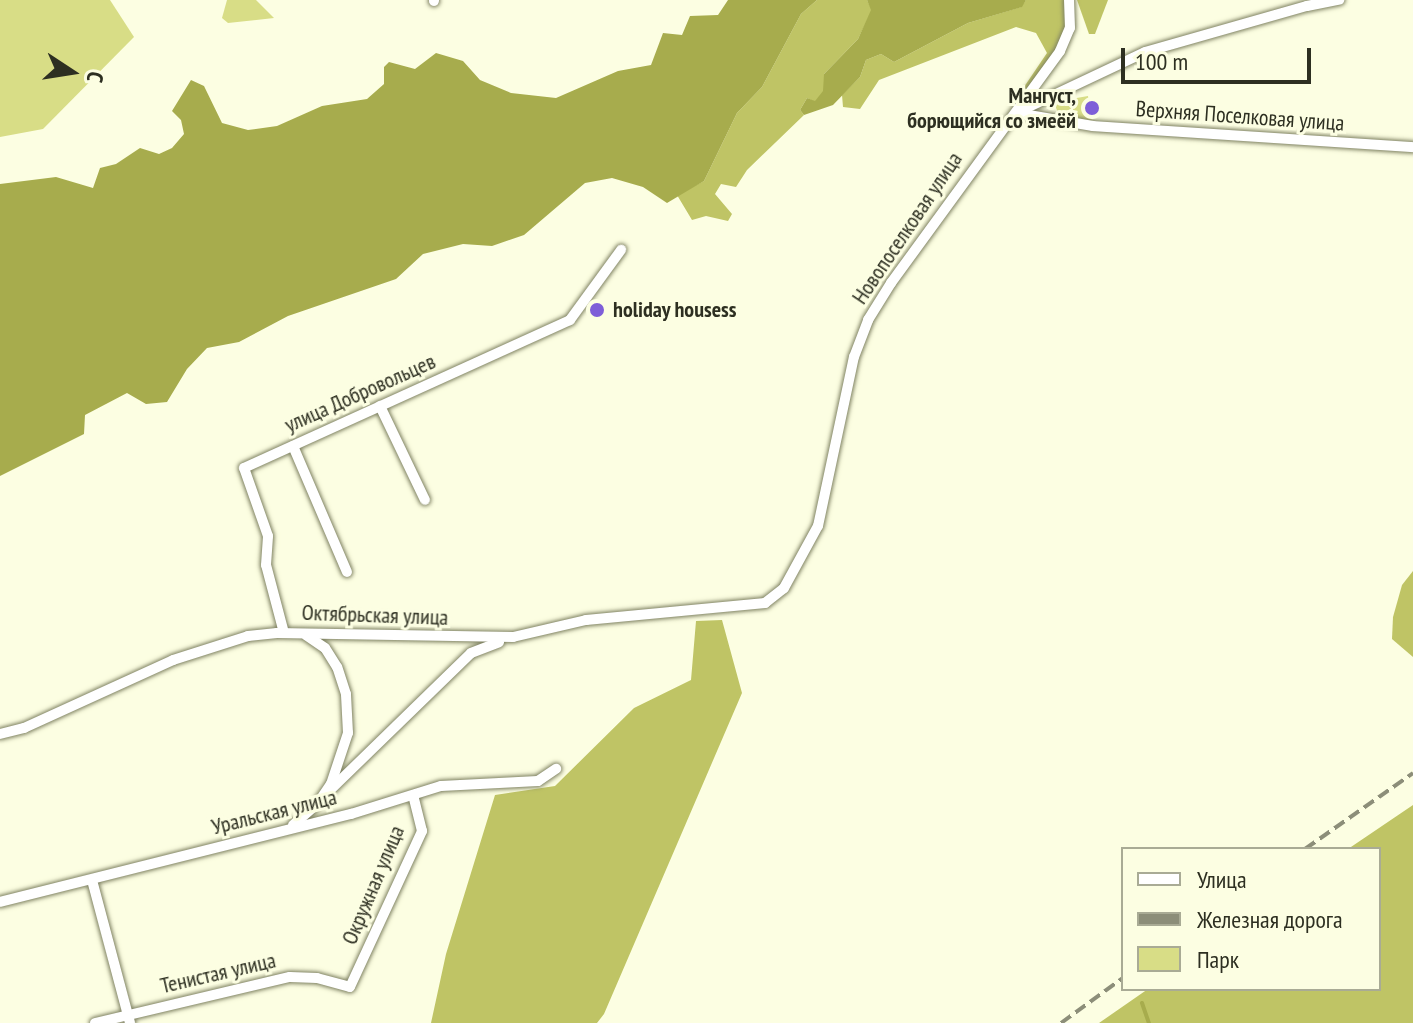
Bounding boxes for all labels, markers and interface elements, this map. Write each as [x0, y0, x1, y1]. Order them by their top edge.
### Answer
north arrow [32, 32, 112, 112]
scale bar [1125, 32, 1315, 82]
text: 100 m [1135, 46, 1188, 77]
text: С [81, 69, 110, 85]
place label: Мангуст, борющийся со змеёй [907, 82, 1076, 134]
street label: Верхняя Поселковая улица [1135, 96, 1345, 136]
marker: Мангуст, борющийся со змеёй [1083, 99, 1101, 117]
street label: Новопоселковая улица [846, 147, 968, 309]
place label: holiday housess [613, 297, 737, 323]
marker: holiday housess [588, 301, 606, 319]
street label: улица Добровольцев [280, 348, 440, 438]
street label: Октябрьская улица [301, 599, 449, 631]
street label: Уральская улица [209, 784, 339, 840]
street label: Окружная улица [336, 822, 410, 948]
legend [1121, 847, 1381, 991]
text: Улица [1197, 864, 1247, 895]
text: Железная дорога [1197, 904, 1343, 935]
text: Парк [1197, 944, 1239, 975]
street label: Тенистая улица [158, 947, 278, 999]

